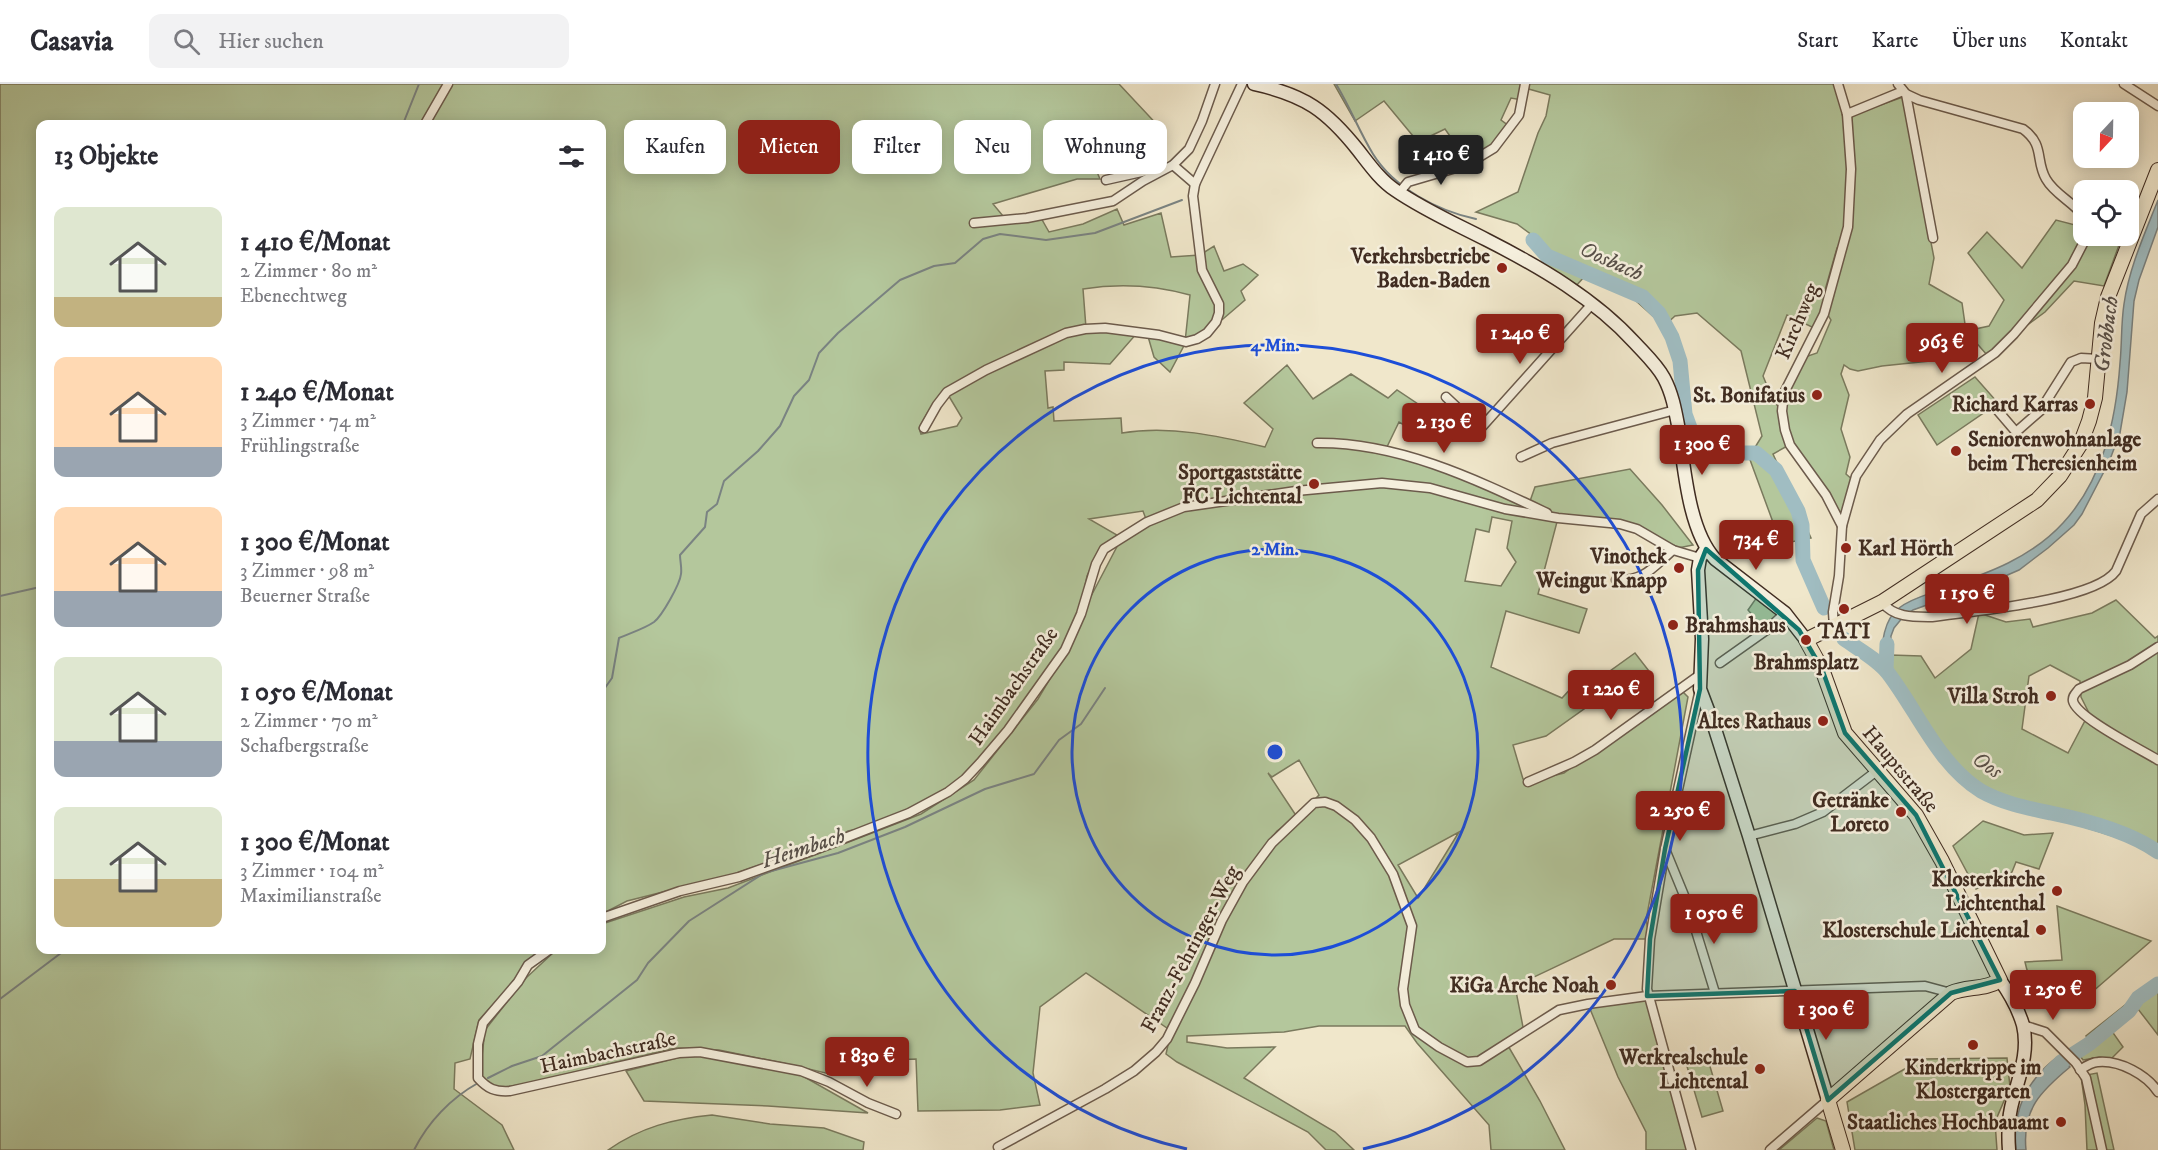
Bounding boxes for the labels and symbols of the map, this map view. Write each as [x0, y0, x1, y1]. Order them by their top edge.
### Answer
north arrow [2073, 102, 2139, 168]
pin: 1 410 € [1386, 135, 1496, 186]
water label: Oosbach [1576, 236, 1647, 287]
place label: Verkehrsbetriebe Baden-Baden [1350, 244, 1491, 294]
marker: Verkehrsbetriebe Baden-Baden [1495, 261, 1509, 275]
street label: Kirchweg [1770, 279, 1826, 363]
water label: Grobbach [2088, 294, 2125, 374]
pin: 1 240 € [1465, 314, 1575, 365]
pin: 963 € [1900, 323, 1984, 374]
text: 4 Min. [1250, 335, 1299, 357]
place label: St. Bonifatius [1693, 383, 1805, 409]
marker: St. Bonifatius [1810, 388, 1824, 402]
place label: Richard Karras [1952, 392, 2078, 418]
marker: Richard Karras [2083, 397, 2097, 411]
pin: 2 130 € [1389, 403, 1499, 454]
pin: 1 300 € [1647, 425, 1757, 476]
place label: Seniorenwohnanlage beim Theresienheim [1967, 427, 2141, 477]
marker: Seniorenwohnanlage beim Theresienheim [1949, 444, 1963, 458]
place label: Sportgaststätte FC Lichtental [1178, 460, 1303, 510]
marker: Sportgaststätte FC Lichtental [1307, 477, 1321, 491]
pin: 734 € [1714, 520, 1798, 571]
place label: Karl Hörth [1858, 536, 1954, 562]
text: 2 Min. [1251, 539, 1299, 561]
marker: Karl Hörth [1839, 541, 1853, 555]
place label: Vinothek Weingut Knapp [1535, 544, 1668, 594]
marker: Vinothek Weingut Knapp [1672, 561, 1686, 575]
pin: 1 150 € [1912, 574, 2022, 625]
marker: TATI [1837, 602, 1851, 616]
place label: Brahmshaus [1685, 613, 1786, 639]
marker: Brahmshaus [1666, 618, 1680, 632]
place label: TATI [1817, 619, 1871, 645]
street label: Haimbachstraße [963, 622, 1064, 751]
marker: Brahmsplatz [1799, 633, 1813, 647]
place label: Brahmsplatz [1753, 650, 1860, 676]
pin: 1 220 € [1556, 670, 1666, 721]
place label: Villa Stroh [1947, 684, 2040, 710]
marker: Villa Stroh [2044, 689, 2058, 703]
place label: Altes Rathaus [1697, 709, 1811, 735]
marker: Altes Rathaus [1816, 714, 1830, 728]
street label: Hauptstraße [1856, 721, 1944, 819]
centre of rings [1265, 742, 1285, 762]
water label: Oos [1967, 746, 2008, 786]
place label: Getränke Loreto [1812, 788, 1889, 838]
pin: 2 250 € [1625, 791, 1735, 842]
marker: Getränke Loreto [1894, 805, 1908, 819]
water label: Heimbach [757, 822, 849, 875]
street label: Franz-Fehringer-Weg [1136, 861, 1246, 1038]
place label: Klosterkirche Lichtenthal [1931, 867, 2046, 917]
marker: Klosterkirche Lichtenthal [2050, 884, 2064, 898]
pin: 1 050 € [1659, 894, 1769, 945]
place label: Klosterschule Lichtental [1822, 918, 2030, 944]
marker: Klosterschule Lichtental [2034, 923, 2048, 937]
pin: 1 250 € [1998, 970, 2108, 1021]
place label: KiGa Arche Noah [1449, 973, 1600, 999]
marker: KiGa Arche Noah [1604, 978, 1618, 992]
pin: 1 300 € [1771, 990, 1881, 1041]
street label: Haimbachstraße [538, 1026, 679, 1080]
pin: 1 830 € [812, 1037, 922, 1088]
marker: Kinderkrippe im Klostergarten [1966, 1038, 1980, 1052]
place label: Werkrealschule Lichtental [1618, 1045, 1749, 1095]
place label: Kinderkrippe im Klostergarten [1904, 1055, 2042, 1105]
marker: Werkrealschule Lichtental [1753, 1062, 1767, 1076]
place label: Staatliches Hochbauamt [1847, 1110, 2049, 1136]
marker: Staatliches Hochbauamt [2054, 1115, 2068, 1129]

